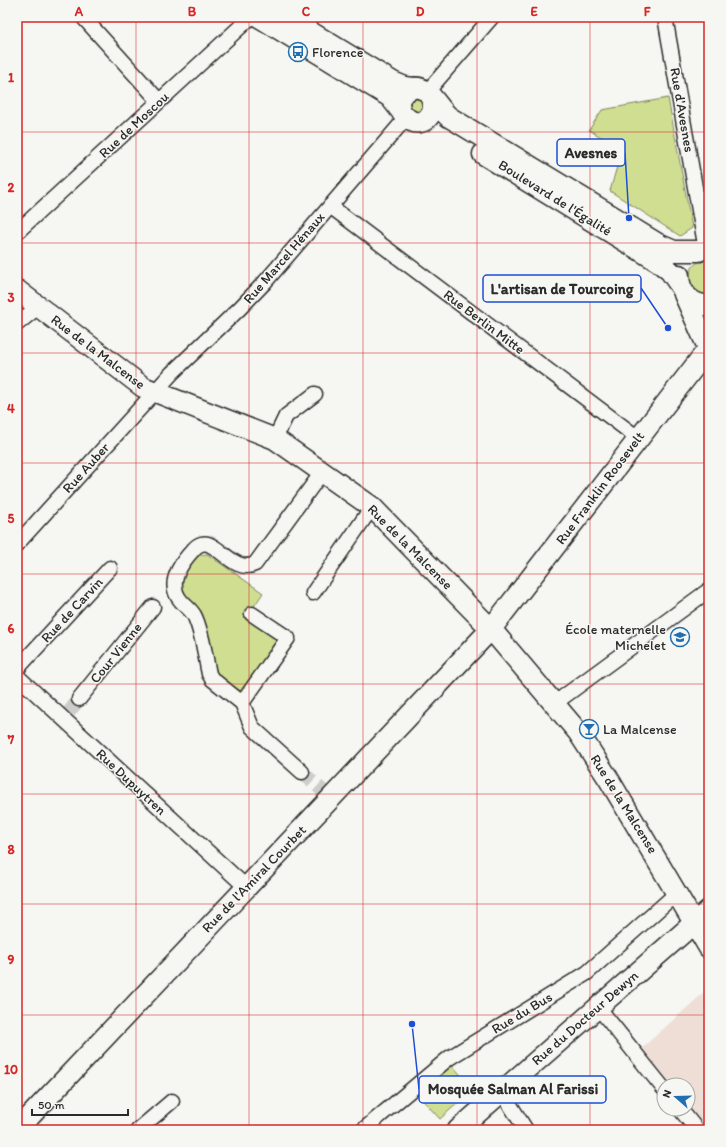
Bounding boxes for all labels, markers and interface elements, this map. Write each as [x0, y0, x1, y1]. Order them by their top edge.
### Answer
text: A [74, 4, 84, 19]
text: B [188, 4, 197, 19]
text: C [302, 4, 311, 19]
text: D [416, 4, 425, 19]
text: E [530, 4, 538, 19]
text: F [644, 4, 651, 19]
bus stop icon: Florence [287, 41, 309, 63]
place label: Florence [312, 44, 364, 61]
street label: Rue d'Avesnes [666, 66, 698, 154]
text: 1 [8, 70, 14, 85]
street label: Rue de Moscou [95, 88, 173, 162]
callout: Avesnes [557, 139, 625, 166]
text: Avesnes [564, 144, 618, 162]
street label: Boulevard de l'Égalité [495, 156, 615, 240]
text: 2 [8, 180, 15, 195]
street label: Rue Marcel Hénaux [240, 208, 329, 307]
callout: L'artisan de Tourcoing [483, 275, 641, 302]
text: L'artisan de Tourcoing [490, 280, 634, 299]
street label: Rue Berlin Mitte [440, 286, 528, 358]
text: 3 [7, 290, 15, 305]
street label: Rue de la Malcense [48, 311, 149, 393]
text: 4 [7, 401, 15, 416]
street label: Rue Franklin Roosevelt [552, 428, 648, 548]
street label: Rue Auber [59, 439, 114, 497]
street label: Rue de la Malcense [364, 501, 456, 593]
text: 5 [8, 511, 15, 526]
street label: Rue de Carvin [37, 574, 107, 646]
street label: Cour Vienne [86, 619, 146, 687]
text: 6 [8, 621, 15, 636]
place label: École maternelle Michelet [565, 621, 666, 654]
school or university icon: École maternelle Michelet [669, 626, 691, 648]
bar icon: La Malcense [578, 718, 600, 740]
place label: La Malcense [603, 721, 677, 738]
text: 7 [7, 732, 15, 747]
street label: Rue Dupuytren [93, 745, 170, 819]
street label: Rue de la Malcense [587, 751, 661, 857]
street label: Rue de l'Amiral Courbet [198, 822, 310, 936]
text: 8 [7, 842, 15, 857]
text: 9 [8, 952, 15, 967]
street label: Rue du Docteur Dewyn [528, 967, 642, 1069]
street label: Rue du Bus [489, 988, 555, 1038]
text: 10 [4, 1062, 18, 1077]
callout: Mosquée Salman Al Farissi [419, 1076, 606, 1103]
north arrow [656, 1077, 696, 1117]
text: Mosquée Salman Al Farissi [428, 1080, 598, 1099]
text: N [660, 1088, 674, 1099]
scale bar [32, 1091, 128, 1117]
text: 50 m [38, 1098, 64, 1112]

